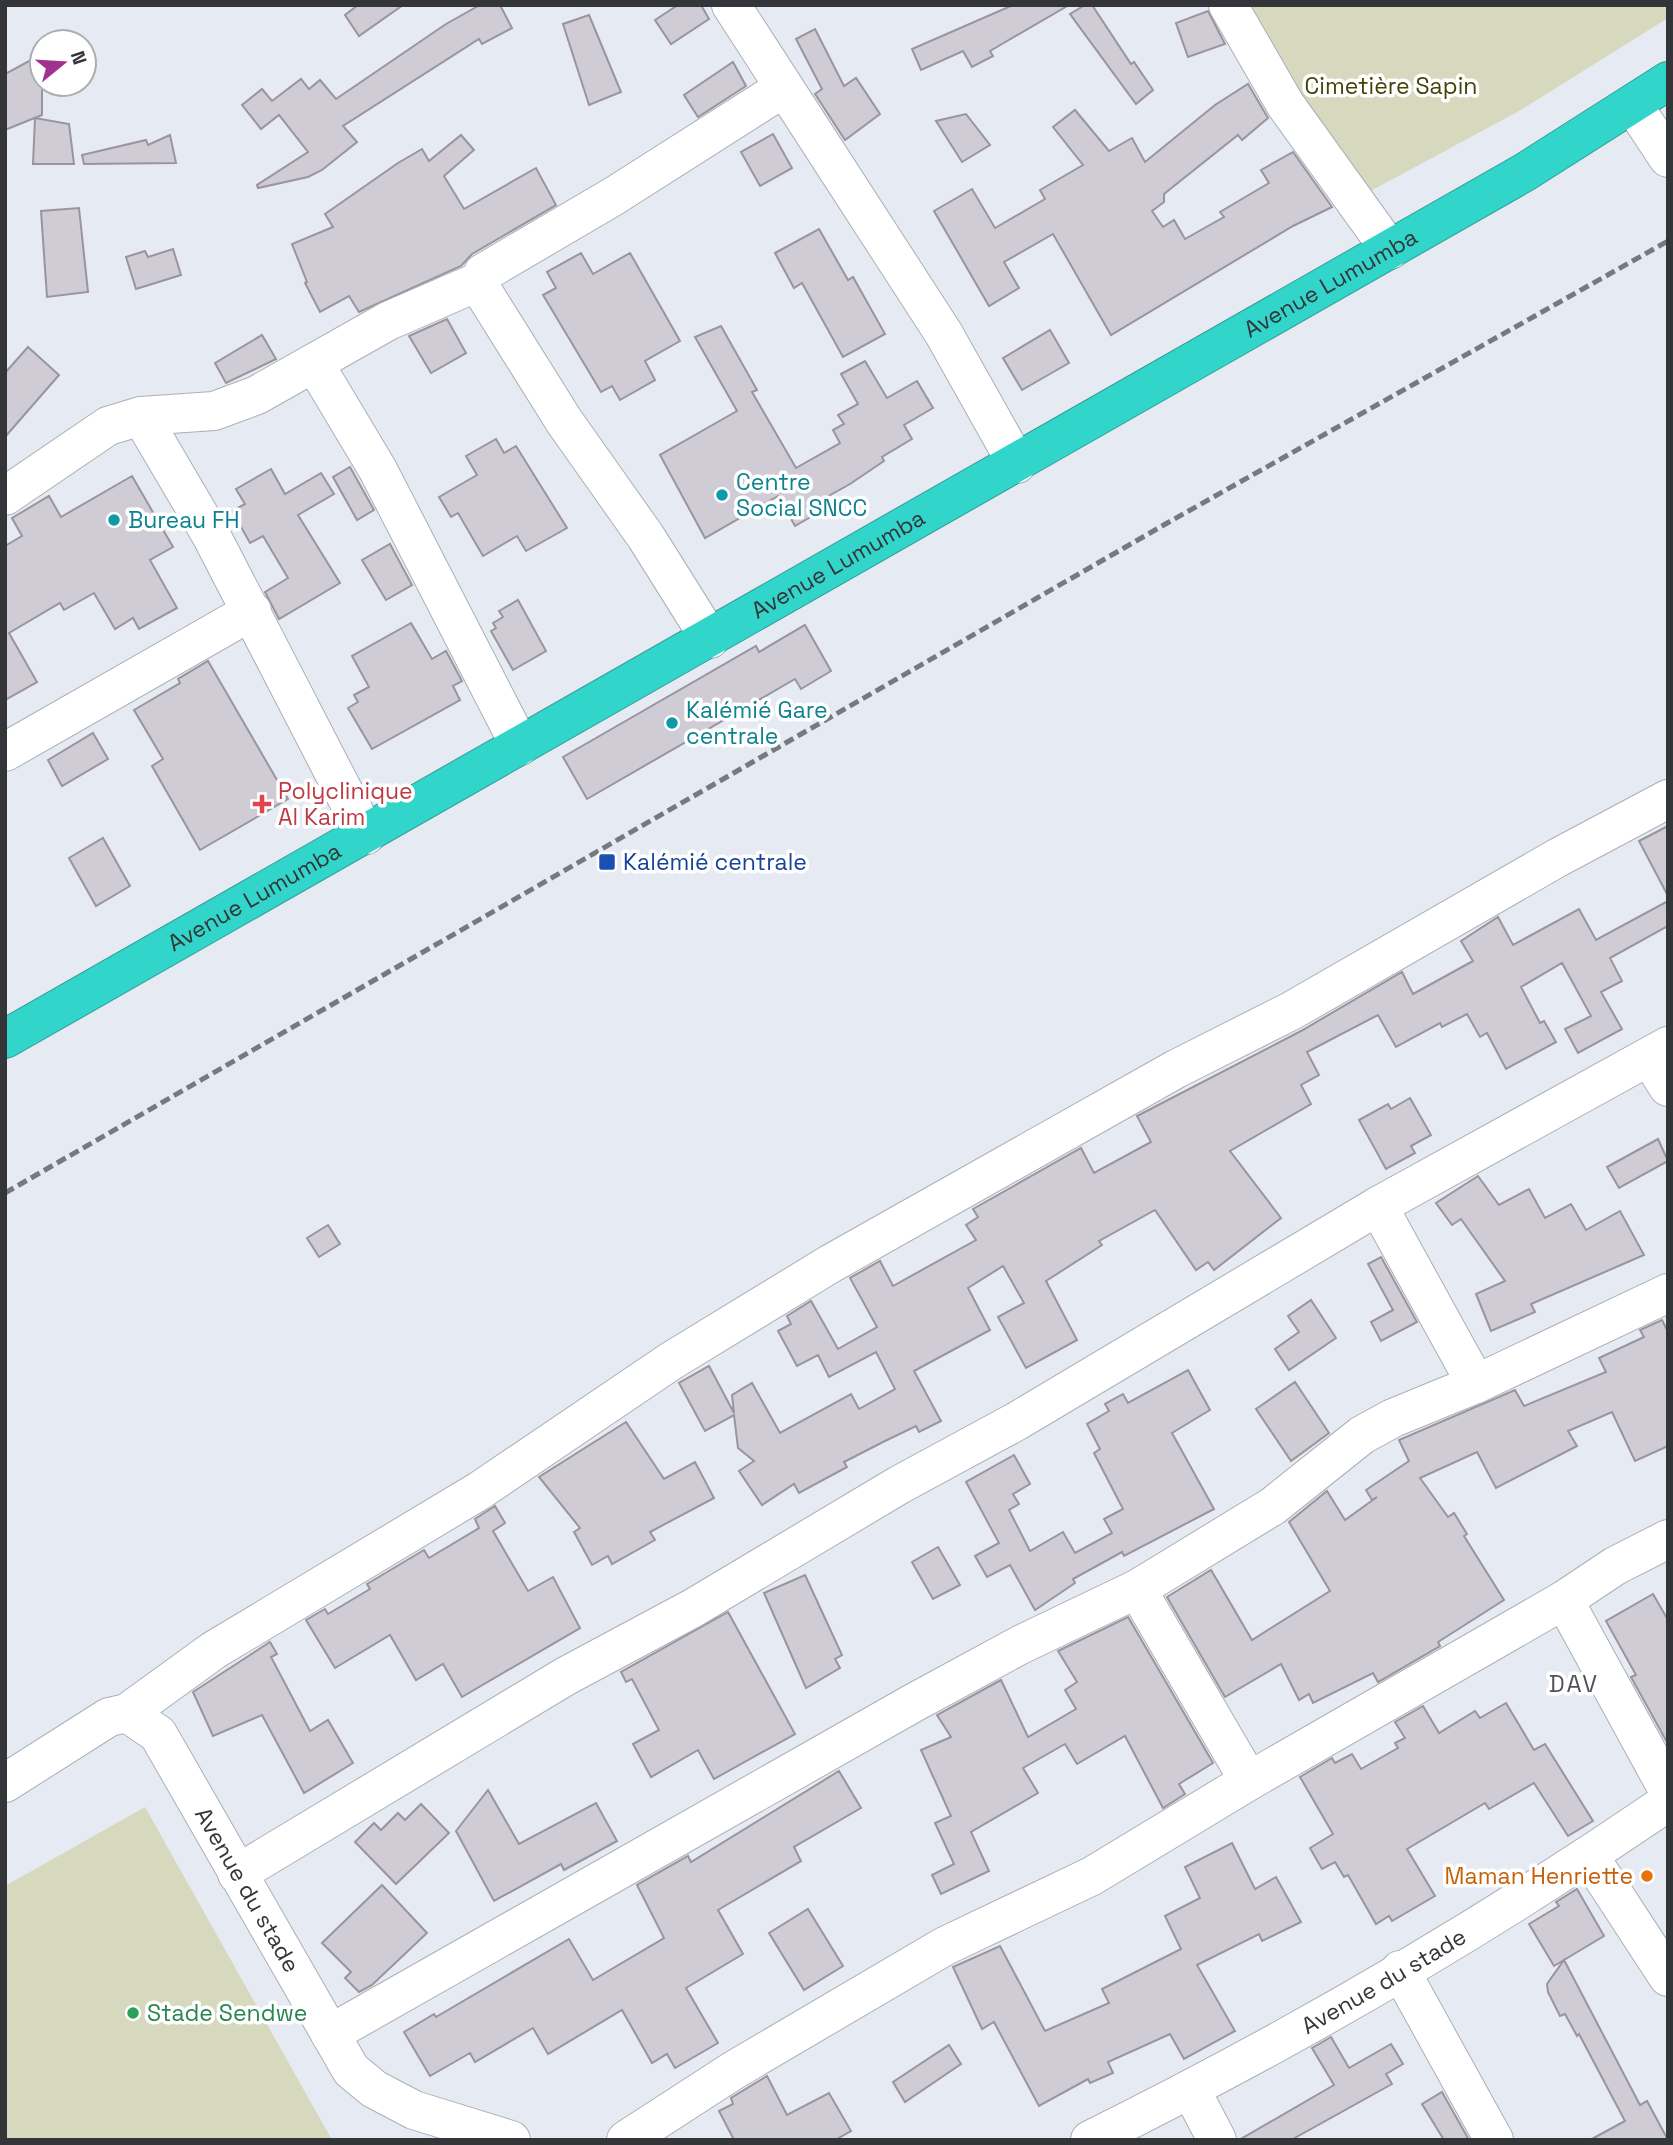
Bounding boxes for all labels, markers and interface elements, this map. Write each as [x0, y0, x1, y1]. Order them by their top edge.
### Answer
north arrow [28, 28, 98, 98]
text: N [65, 48, 93, 68]
park label: Cimetière Sapin [1305, 71, 1477, 101]
street label: Avenue Lumumba [1238, 222, 1423, 344]
place label: Centre Social SNCC [736, 467, 867, 523]
marker: Centre Social SNCC [714, 487, 730, 503]
street label: Avenue Lumumba [746, 502, 930, 625]
place label: Bureau FH [128, 505, 240, 535]
marker: Bureau FH [106, 512, 122, 528]
place label: Kalémié Gare centrale [686, 695, 828, 751]
marker: Kalémié Gare centrale [664, 715, 680, 731]
place label: Polyclinique Al Karim [278, 776, 413, 832]
marker: Polyclinique Al Karim [252, 794, 272, 814]
street label: Avenue Lumumba [162, 835, 347, 958]
place label: Kalémié centrale [623, 847, 807, 877]
marker: Kalémié centrale [597, 852, 617, 872]
district label: DAV [1549, 1668, 1599, 1699]
street label: Avenue du stade [188, 1802, 307, 1978]
place label: Maman Henriette [1445, 1861, 1633, 1891]
marker: Maman Henriette [1639, 1868, 1655, 1884]
street label: Avenue du stade [1296, 1921, 1472, 2041]
place label: Stade Sendwe [147, 1998, 307, 2028]
marker: Stade Sendwe [125, 2005, 141, 2021]

